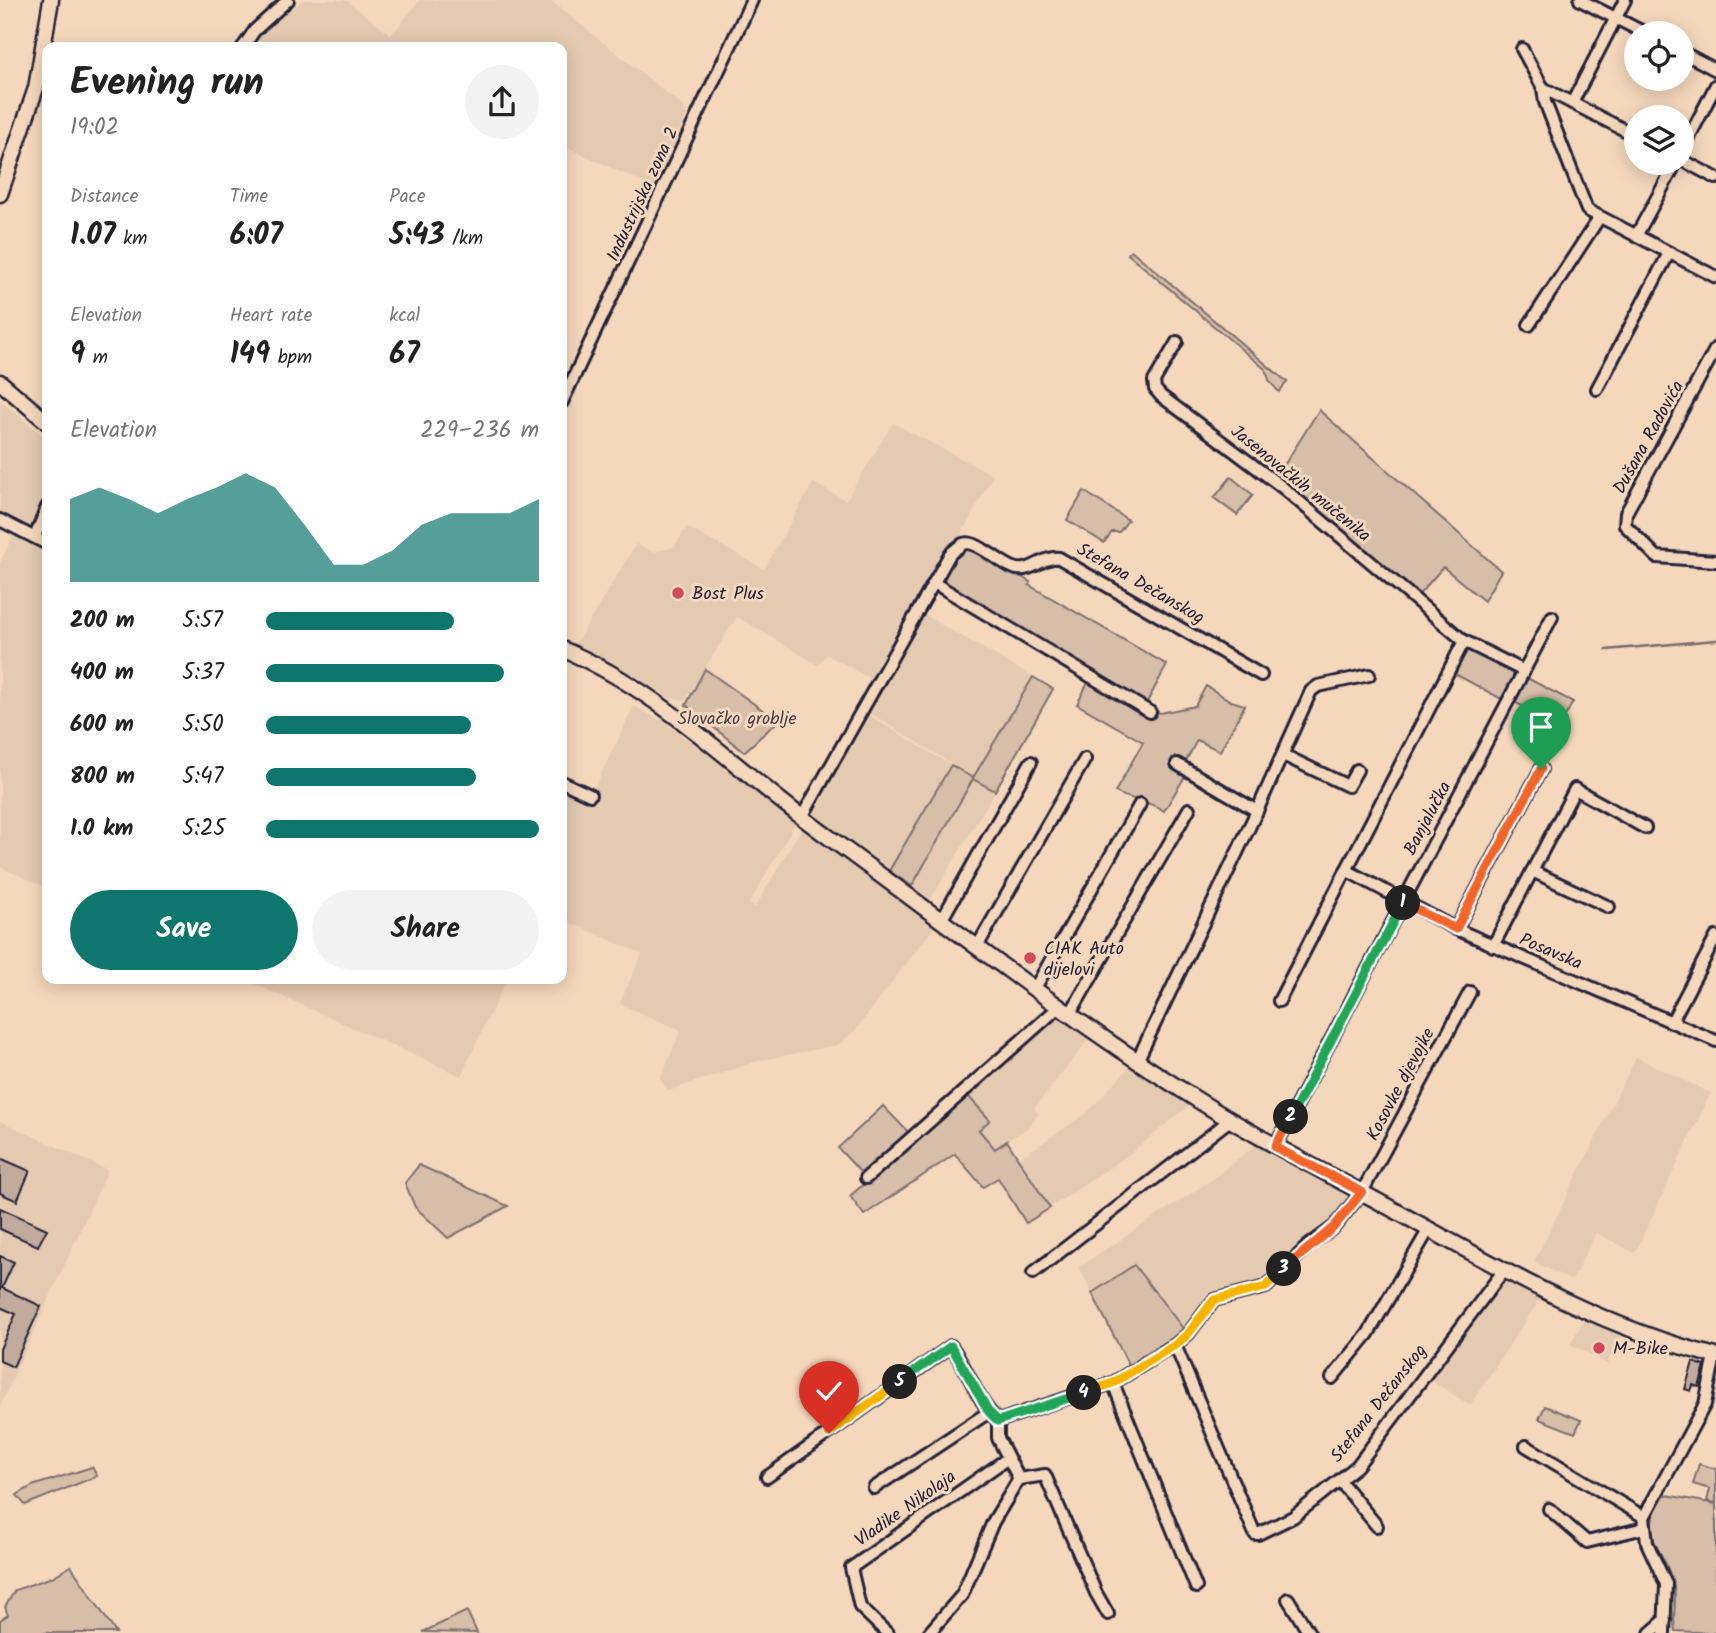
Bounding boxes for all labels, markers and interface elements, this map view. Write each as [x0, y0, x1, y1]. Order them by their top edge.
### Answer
map controls [1624, 21, 1694, 175]
button: locate [1624, 21, 1694, 91]
text: Evening run [70, 54, 264, 114]
button: share [465, 65, 539, 139]
button: layers [1624, 105, 1694, 175]
text: 19:02 [70, 110, 119, 146]
street label: Industrijska zona 2 [599, 122, 687, 267]
text: Distance [70, 182, 138, 212]
text: Time [230, 182, 268, 212]
text: Pace [389, 182, 426, 212]
text: 1.07 [70, 212, 116, 260]
text: 6:07 [230, 212, 283, 260]
text: 5:43 [389, 212, 445, 260]
text: km [116, 224, 147, 254]
text: /km [445, 224, 483, 254]
text: Elevation [70, 301, 142, 331]
text: Heart rate [230, 301, 312, 331]
text: kcal [389, 301, 420, 331]
text: 9 [70, 331, 85, 379]
text: 149 [230, 331, 270, 379]
text: 67 [389, 331, 420, 379]
text: m [85, 343, 108, 373]
text: bpm [270, 343, 312, 373]
street label: Dušana Radovića [1606, 376, 1693, 500]
text: Elevation [70, 413, 157, 449]
text: 229–236 m [420, 413, 539, 449]
street label: Jasenovačkih mučenika [1223, 418, 1377, 550]
street label: Stefana Dečanskog [1071, 536, 1210, 633]
place label: Bost Plus [692, 580, 764, 609]
marker: Bost Plus [670, 585, 686, 601]
text: 200 m [70, 603, 135, 639]
text: 5:57 [182, 603, 223, 639]
text: 400 m [70, 655, 134, 691]
text: 5:37 [182, 655, 224, 691]
pin [1511, 697, 1571, 769]
park label: Slovačko groblje [677, 705, 797, 734]
text: 600 m [70, 707, 134, 743]
text: 5:50 [182, 707, 224, 743]
icon: arrive [1522, 708, 1560, 746]
text: 800 m [70, 759, 135, 795]
text: 5:47 [182, 759, 223, 795]
street label: Banjalučka [1397, 776, 1460, 861]
text: 1.0 km [70, 811, 133, 847]
text: 5:25 [182, 811, 226, 847]
pin: 1 [1386, 886, 1420, 920]
text: 1 [1400, 887, 1405, 917]
button: Save [70, 890, 298, 970]
button: Share [312, 890, 539, 970]
street label: Posavska [1514, 926, 1587, 979]
place label: CIAK Auto dijelovi [1044, 935, 1124, 985]
marker: CIAK Auto dijelovi [1022, 950, 1038, 966]
street label: Kosovke djevojke [1359, 1023, 1443, 1146]
pin: 2 [1274, 1100, 1308, 1134]
text: 2 [1285, 1101, 1296, 1131]
pin: 3 [1266, 1252, 1302, 1286]
text: 3 [1278, 1253, 1289, 1283]
place label: M-Bike [1613, 1335, 1668, 1364]
street label: Stefana Dečanskog [1324, 1338, 1435, 1469]
marker: M-Bike [1591, 1340, 1607, 1356]
pin [799, 1361, 859, 1433]
pin: 5 [883, 1364, 918, 1400]
text: 5 [895, 1366, 904, 1396]
icon: check [810, 1372, 848, 1410]
pin: 4 [1066, 1376, 1102, 1410]
text: 4 [1078, 1377, 1089, 1407]
street label: Vladike Nikolaja [849, 1463, 963, 1555]

